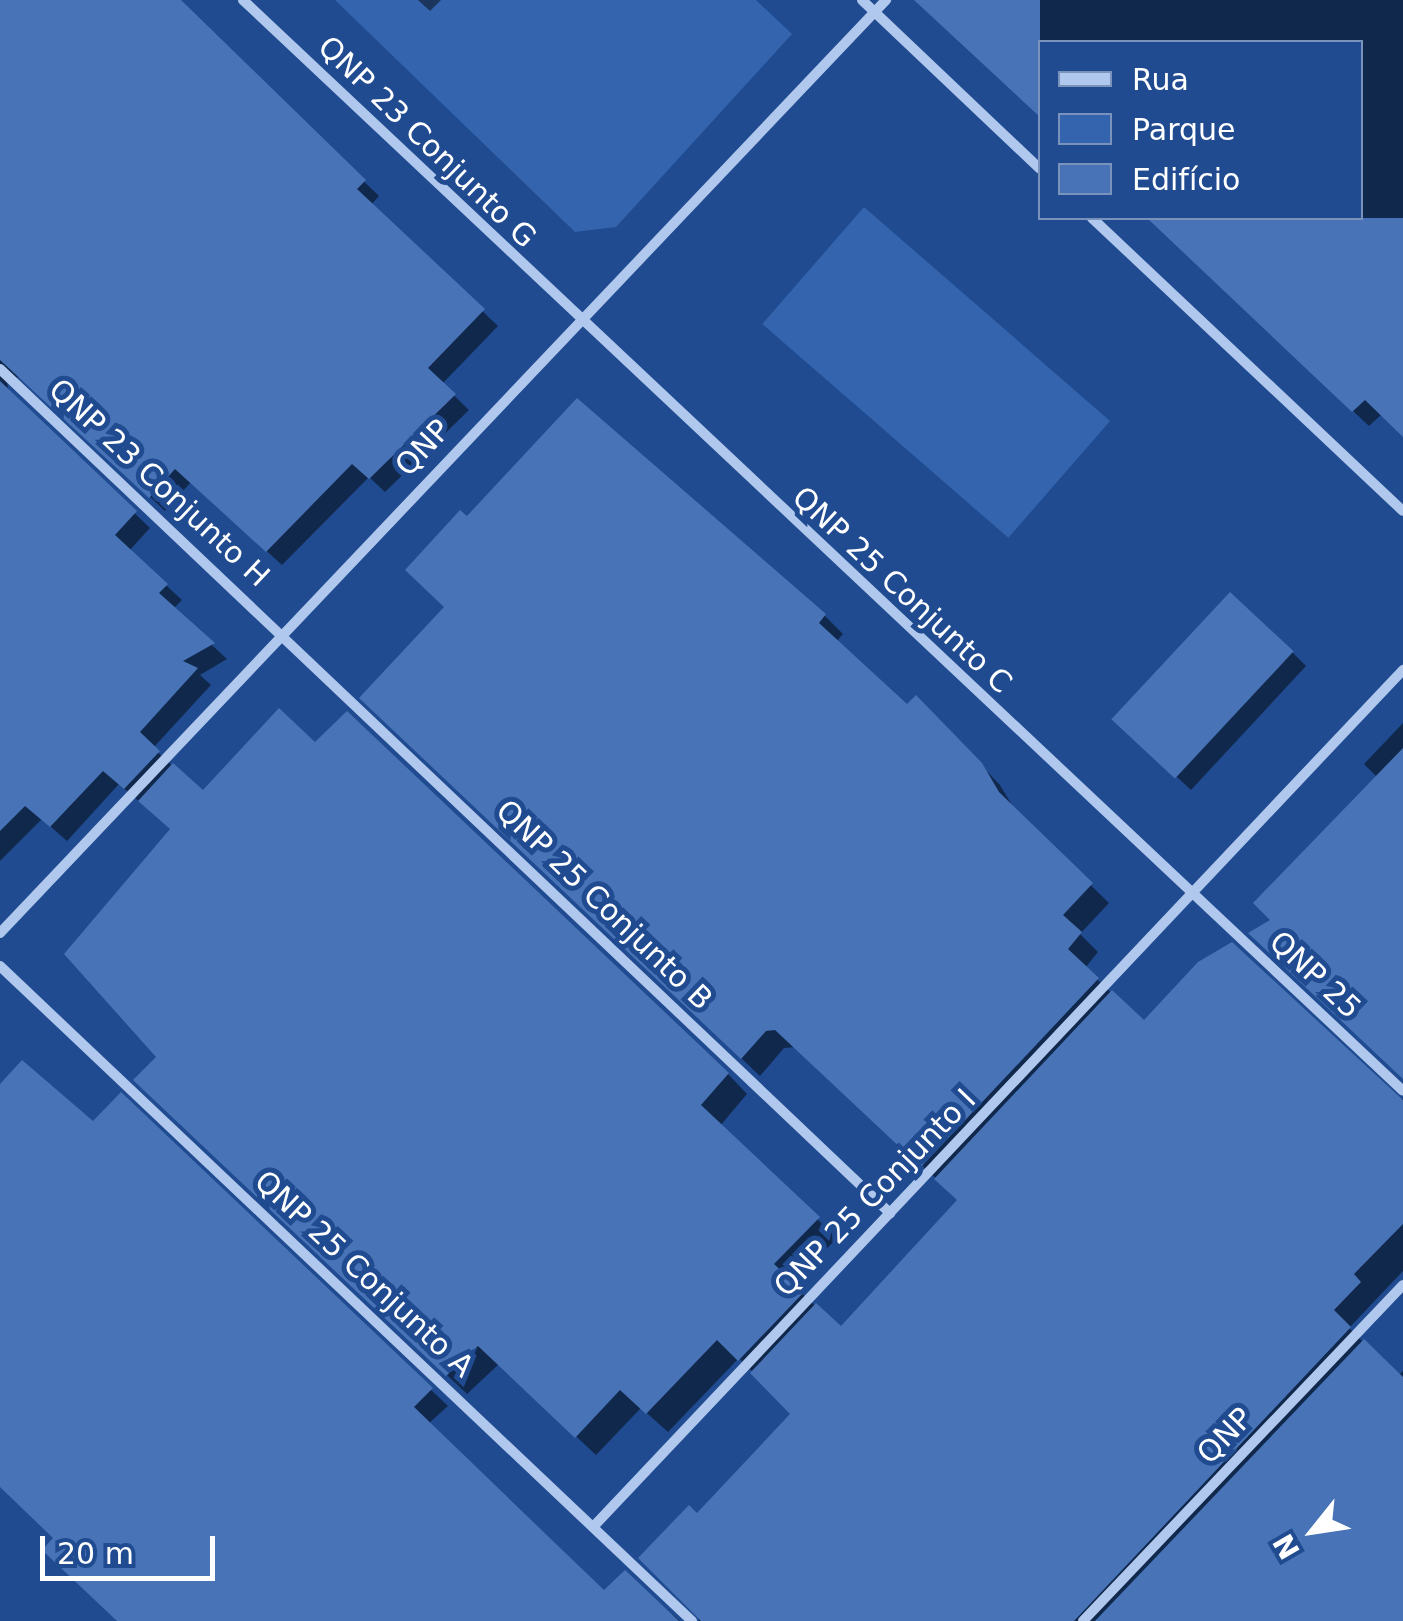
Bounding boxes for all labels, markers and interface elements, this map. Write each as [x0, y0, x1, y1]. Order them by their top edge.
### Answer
street label: QNP 23 Conjunto G [311, 29, 543, 255]
legend [1038, 40, 1363, 220]
text: Rua [1132, 62, 1189, 97]
text: Parque [1132, 112, 1235, 147]
text: Edifício [1132, 162, 1240, 197]
street label: QNP 23 Conjunto H [41, 372, 277, 594]
street label: QNP [388, 412, 458, 484]
street label: QNP 25 Conjunto C [785, 479, 1019, 701]
street label: QNP 25 Conjunto B [489, 793, 719, 1017]
street label: QNP 25 [1262, 924, 1368, 1026]
street label: QNP 25 Conjunto I [767, 1082, 983, 1304]
street label: QNP 25 Conjunto A [247, 1163, 481, 1385]
street label: QNP [1190, 1400, 1260, 1472]
north arrow [1263, 1481, 1363, 1581]
scale bar [45, 1516, 220, 1578]
text: N [1266, 1528, 1307, 1565]
text: 20 m [57, 1536, 134, 1571]

